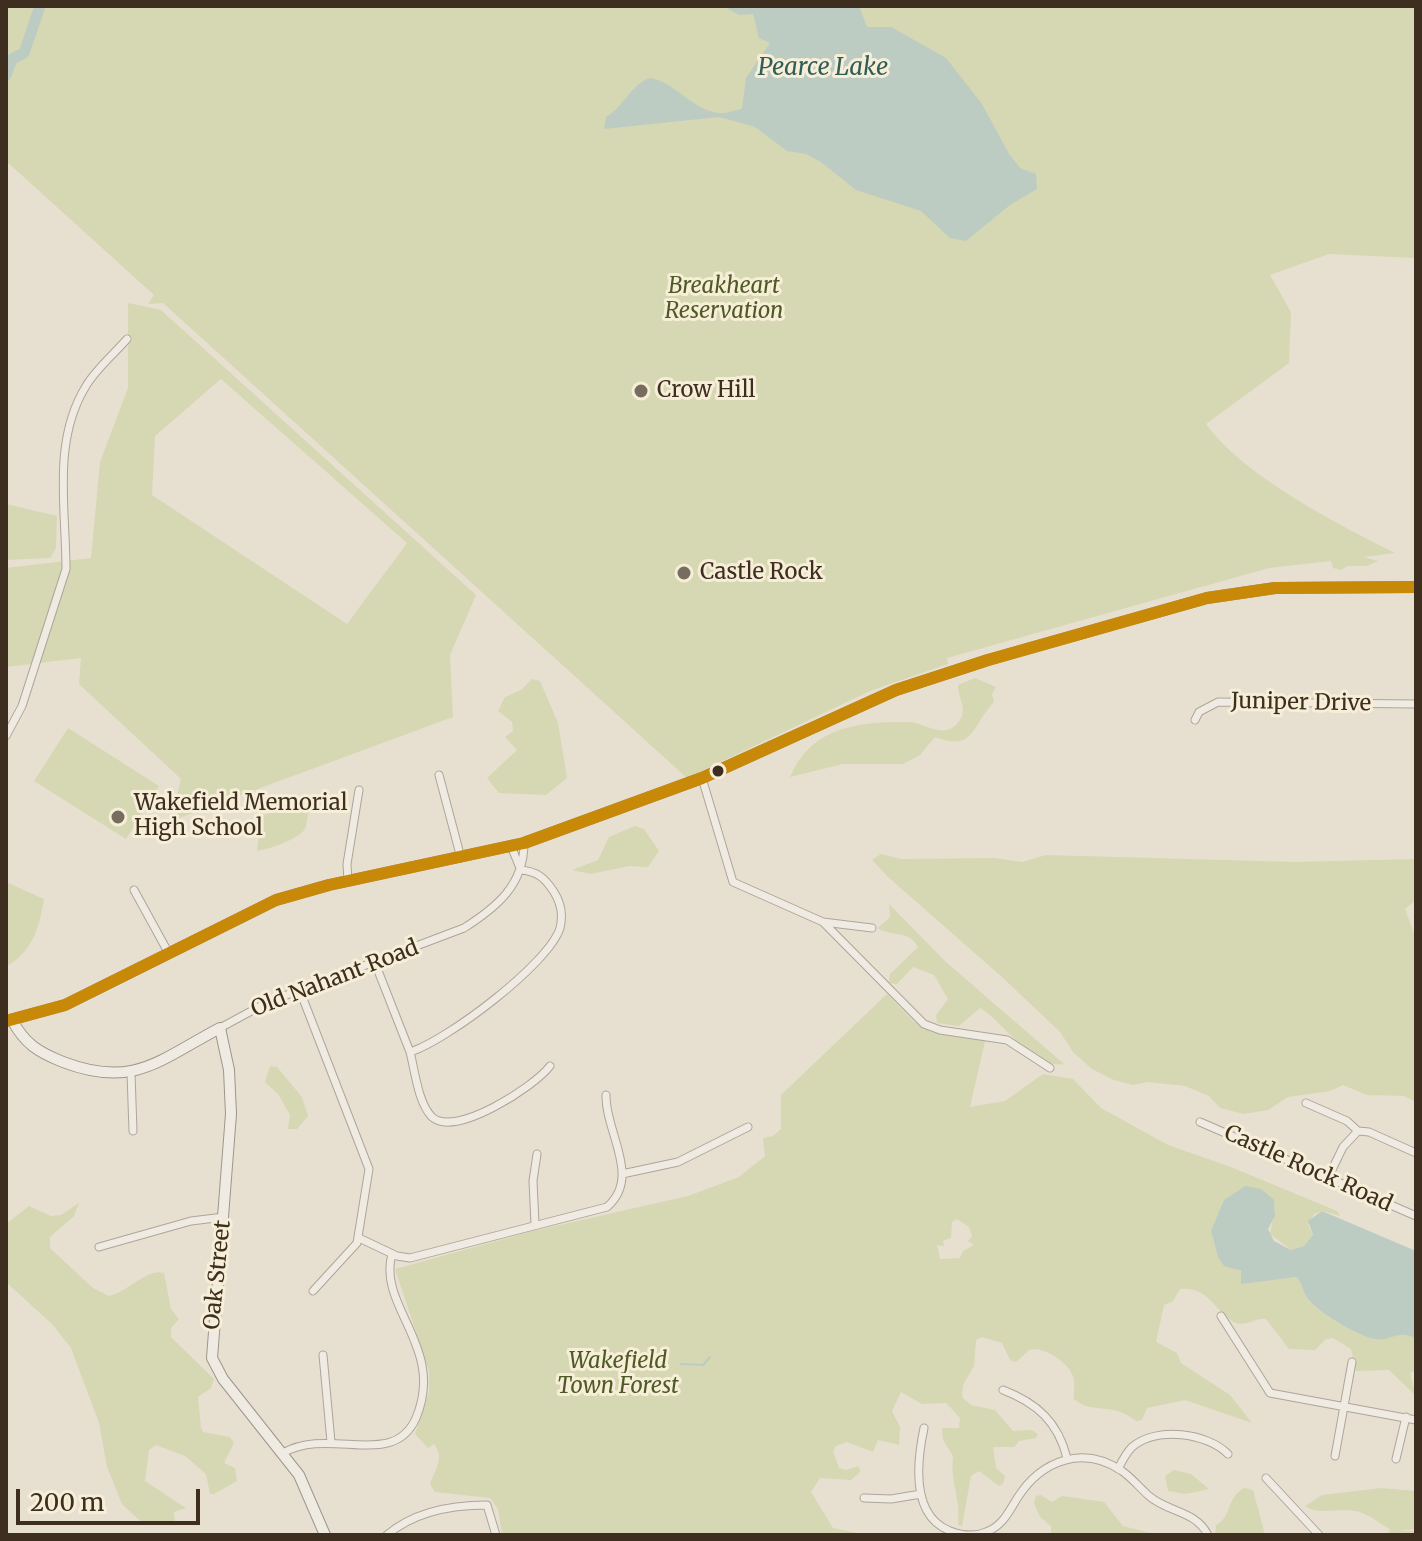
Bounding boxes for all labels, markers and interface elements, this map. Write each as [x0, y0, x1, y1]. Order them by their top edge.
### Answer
water label: Pearce Lake [758, 54, 888, 82]
park label: Breakheart Reservation [665, 274, 783, 326]
place label: Crow Hill [657, 378, 755, 404]
marker: Crow Hill [632, 382, 650, 400]
place label: Castle Rock [700, 560, 823, 586]
marker: Castle Rock [675, 564, 693, 582]
street label: Juniper Drive [1231, 689, 1371, 717]
unlabelled marker [710, 763, 726, 779]
place label: Wakefield Memorial High School [134, 791, 347, 842]
marker: Wakefield Memorial High School [109, 808, 127, 826]
street label: Old Nahant Road [248, 935, 422, 1023]
street label: Castle Rock Road [1220, 1120, 1396, 1218]
street label: Oak Street [199, 1219, 237, 1331]
park label: Wakefield Town Forest [557, 1349, 679, 1400]
scale bar [20, 1473, 204, 1523]
text: 200 m [30, 1487, 104, 1518]

